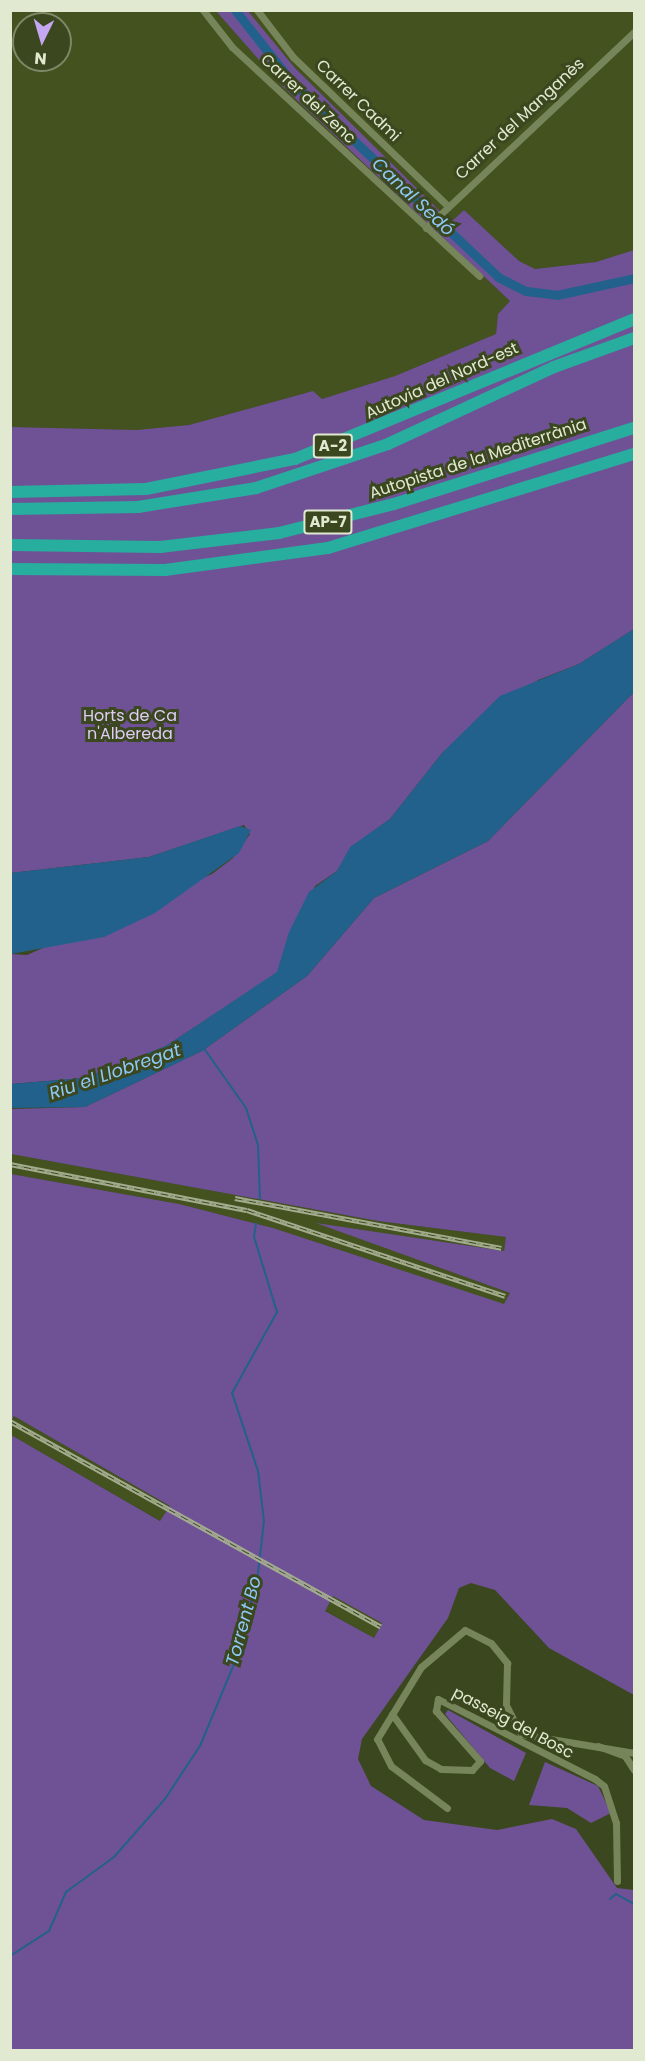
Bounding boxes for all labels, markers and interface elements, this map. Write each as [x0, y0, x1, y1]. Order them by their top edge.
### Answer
north arrow [12, 12, 72, 72]
text: N [34, 46, 48, 70]
street label: Carrer del Zenc [257, 50, 359, 148]
street label: Carrer del Manganès [452, 54, 588, 184]
street label: Carrer Cadmi [312, 56, 404, 146]
water label: Canal Sedó [367, 153, 459, 241]
street label: Autovia del Nord-est [363, 339, 521, 423]
street label: Autopista de la Mediterrània [367, 415, 589, 503]
road number: A-2 [312, 434, 354, 458]
road number: AP-7 [302, 510, 354, 534]
park label: Horts de Ca n'Albereda [83, 706, 177, 744]
water label: Riu el Llobregat [46, 1039, 184, 1105]
water label: Torrent Bo [222, 1574, 266, 1668]
street label: passeig del Bosc [449, 1683, 577, 1763]

